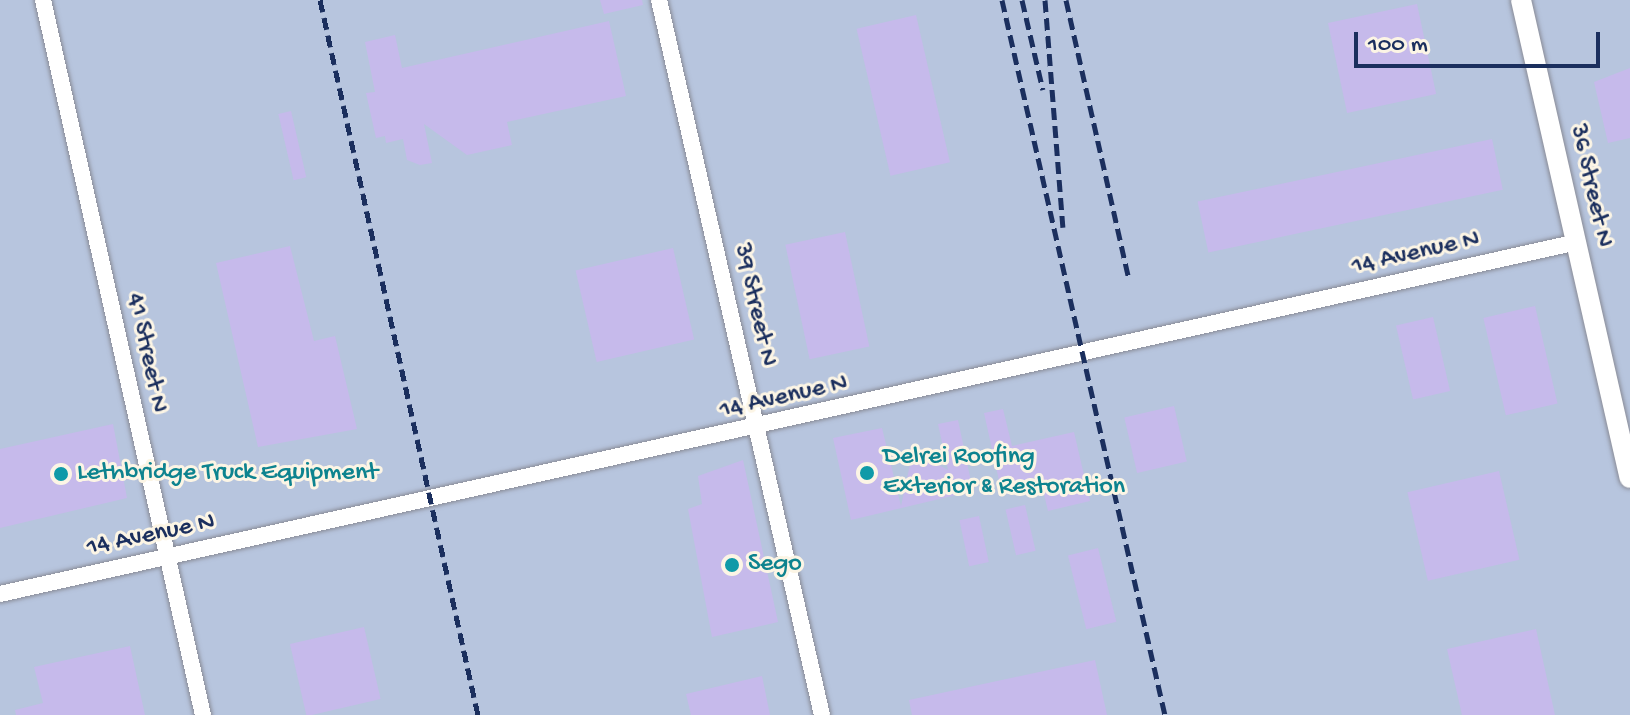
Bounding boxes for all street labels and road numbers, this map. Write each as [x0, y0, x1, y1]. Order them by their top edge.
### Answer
street label: 36 Street N [1561, 121, 1619, 251]
street label: 14 Avenue N [1349, 224, 1483, 284]
street label: 39 Street N [725, 241, 783, 369]
street label: 41 Street N [118, 290, 174, 416]
street label: 14 Avenue N [717, 368, 851, 428]
street label: 14 Avenue N [84, 507, 218, 565]

